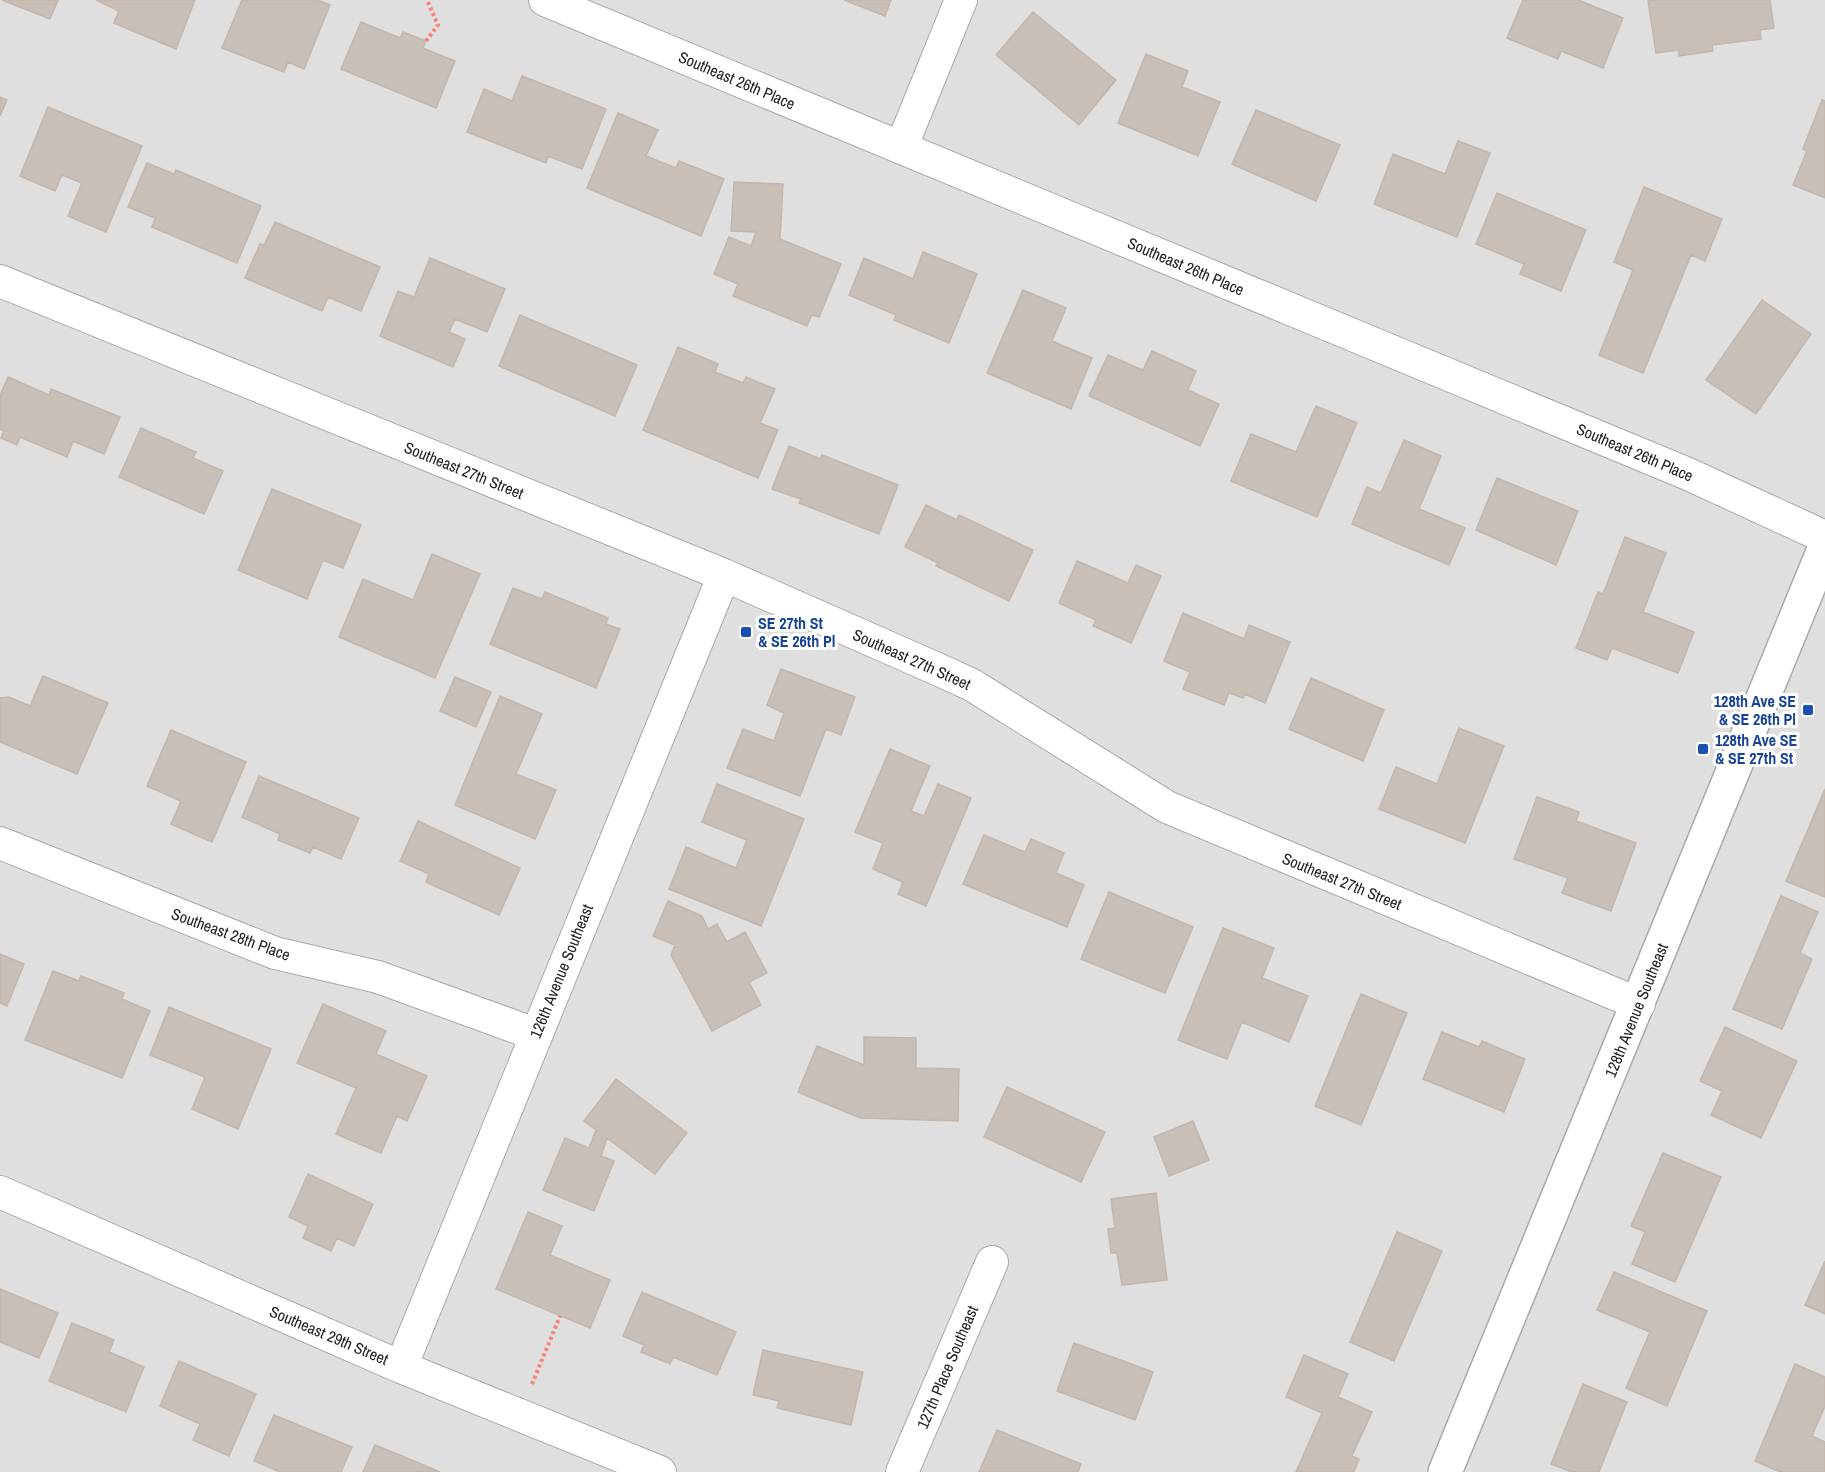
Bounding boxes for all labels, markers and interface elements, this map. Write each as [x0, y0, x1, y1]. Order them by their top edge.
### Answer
street label: Southeast 26th Place [675, 46, 799, 114]
street label: Southeast 26th Place [1124, 232, 1248, 300]
street label: Southeast 26th Place [1573, 418, 1697, 486]
street label: Southeast 27th Street [401, 436, 527, 504]
place label: SE 27th St & SE 26th Pl [758, 612, 835, 652]
street label: Southeast 27th Street [850, 623, 975, 695]
marker: SE 27th St & SE 26th Pl [739, 625, 753, 639]
place label: 128th Ave SE & SE 26th Pl [1714, 690, 1796, 730]
marker: 128th Ave SE & SE 26th Pl [1801, 703, 1815, 717]
place label: 128th Ave SE & SE 27th St [1715, 729, 1797, 769]
marker: 128th Ave SE & SE 27th St [1696, 742, 1710, 756]
street label: Southeast 27th Street [1279, 847, 1405, 915]
street label: 126th Avenue Southeast [524, 900, 598, 1041]
street label: Southeast 28th Place [169, 902, 293, 966]
street label: 128th Avenue Southeast [1599, 939, 1673, 1080]
street label: Southeast 29th Street [266, 1300, 392, 1370]
street label: 127th Place Southeast [911, 1302, 983, 1432]

